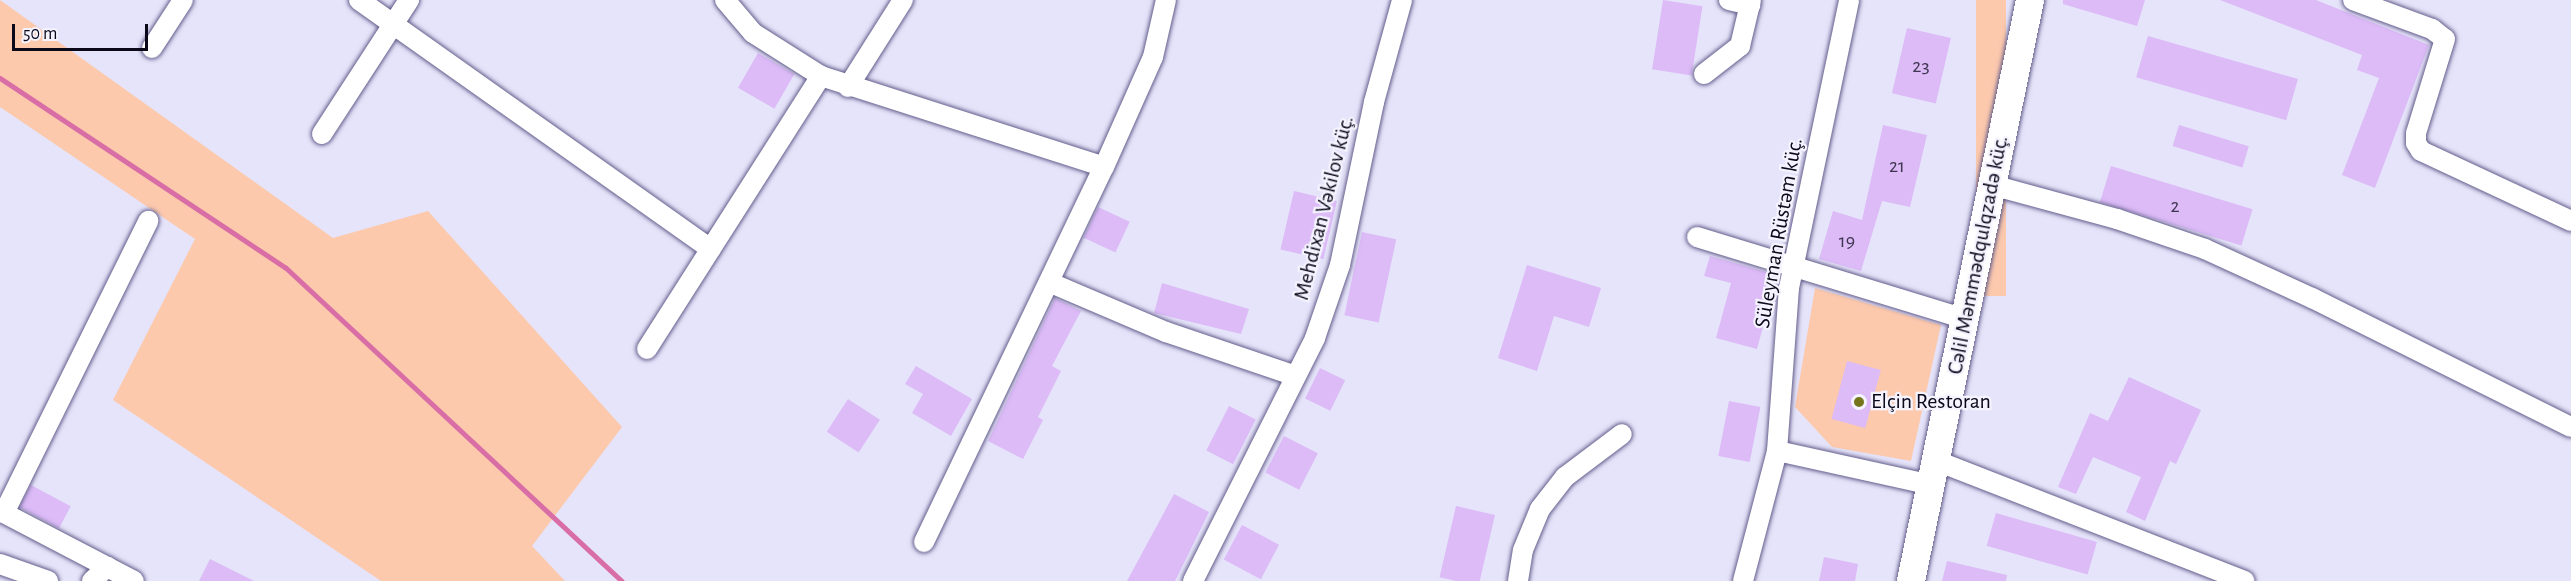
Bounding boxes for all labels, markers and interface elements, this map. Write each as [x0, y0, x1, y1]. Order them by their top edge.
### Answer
scale bar [15, 12, 152, 50]
text: 50 m [23, 25, 57, 43]
house number: 23 [1912, 54, 1930, 78]
street label: Mehdixan Vəkilov küç. [1288, 113, 1360, 303]
street label: Cəlil Məmmədqulqzadə küç. [1942, 133, 2014, 377]
street label: Süleyman Rüstəm küç. [1749, 136, 1809, 330]
house number: 21 [1889, 154, 1905, 178]
house number: 2 [2170, 194, 2180, 218]
house number: 19 [1839, 229, 1855, 253]
place label: Elçin Restoran [1871, 389, 1991, 415]
marker: Elçin Restoran [1852, 395, 1866, 409]

